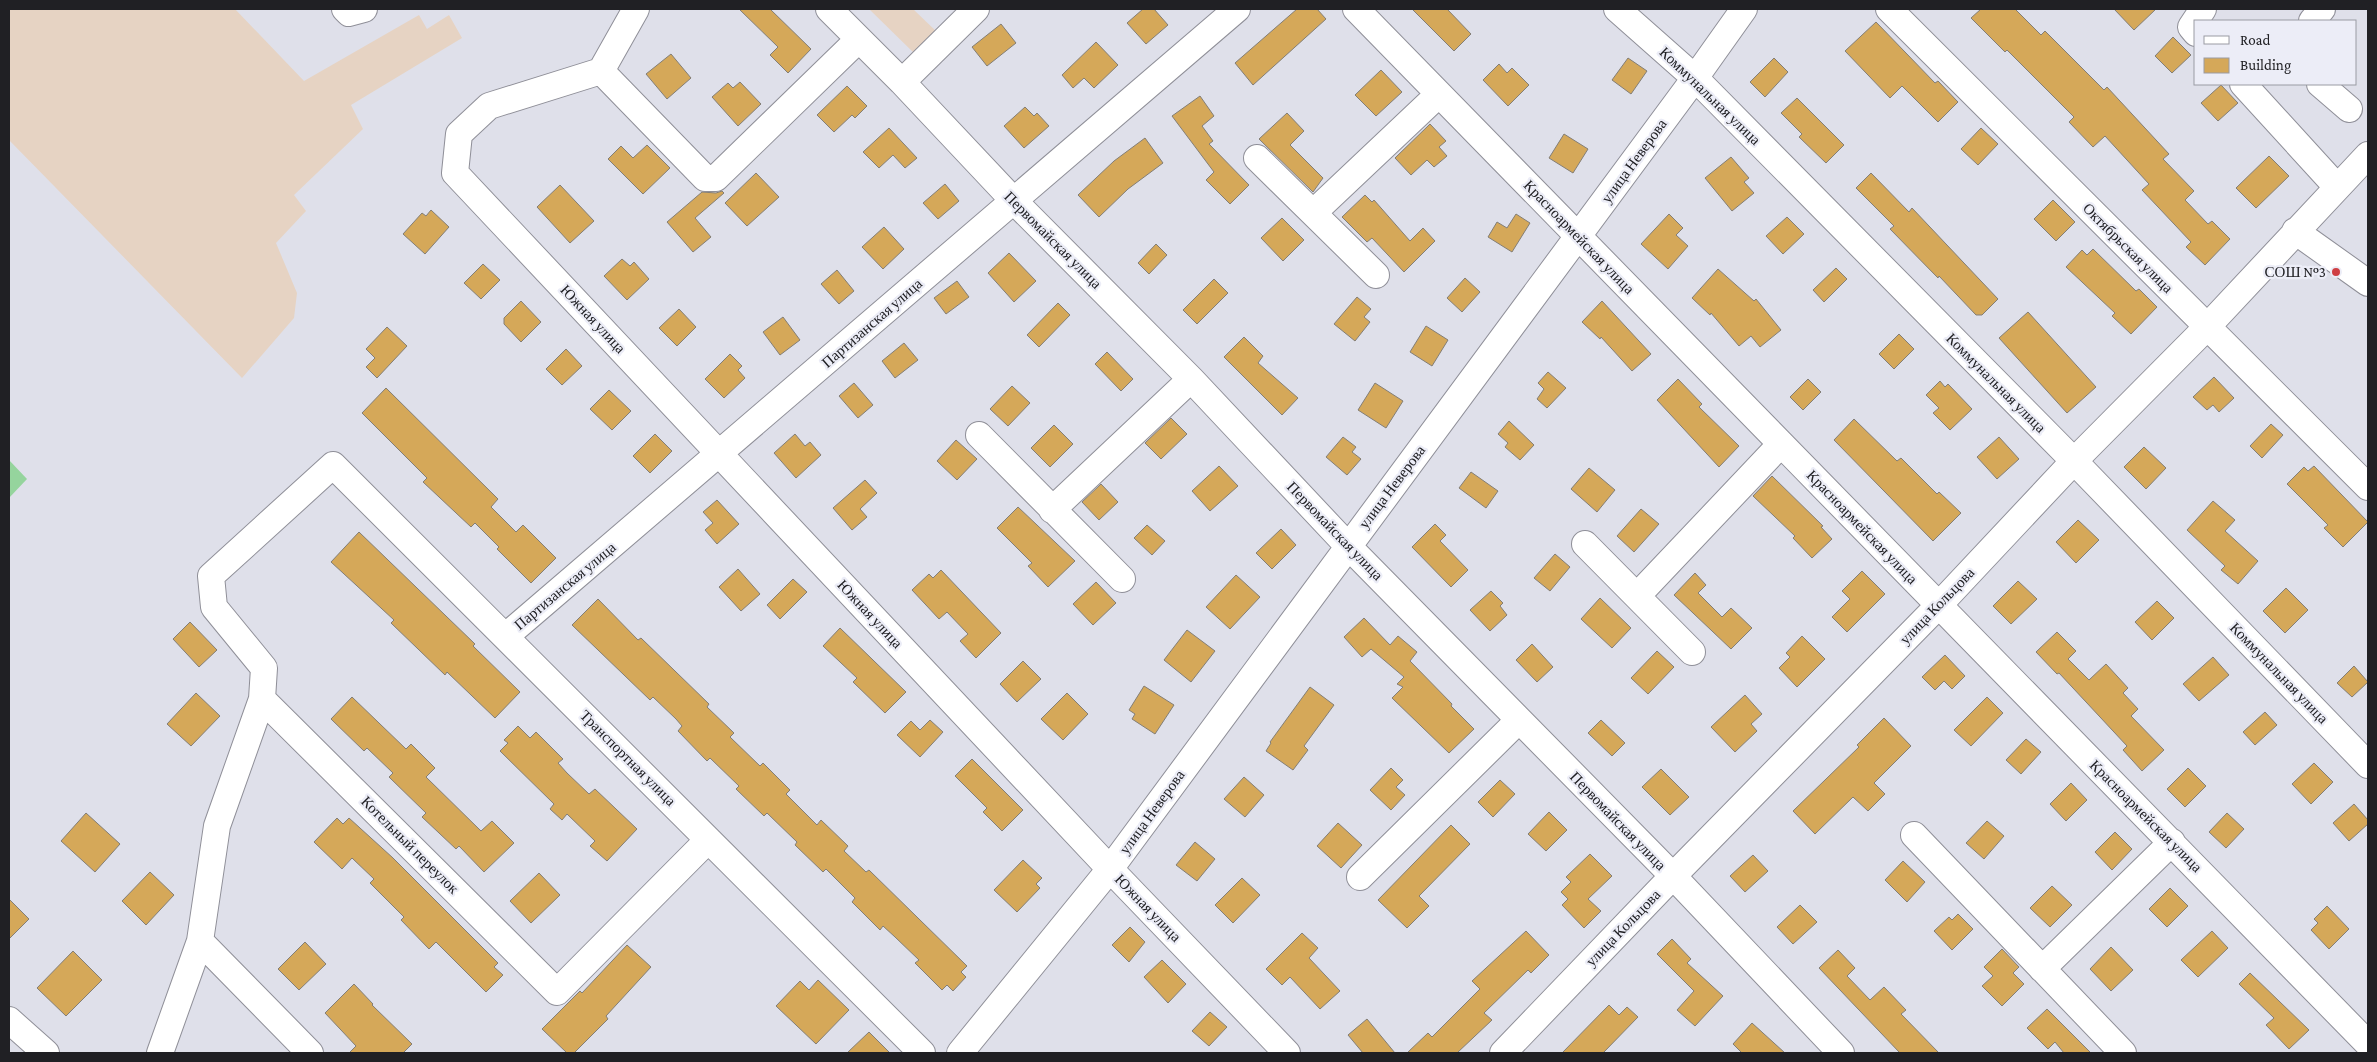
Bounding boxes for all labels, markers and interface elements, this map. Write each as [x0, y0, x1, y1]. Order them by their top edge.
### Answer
legend [2194, 20, 2357, 85]
text: Road [2240, 32, 2271, 48]
street label: Коммунальная улица [1656, 44, 1764, 148]
text: Building [2240, 57, 2291, 74]
street label: улица Неверова [1598, 116, 1670, 206]
street label: Красноармейская улица [1521, 177, 1638, 297]
street label: Первомайская улица [1001, 188, 1105, 292]
street label: Октябрьская улица [2080, 200, 2176, 296]
place label: СОШ №3 [2265, 264, 2326, 280]
marker: СОШ №3 [2330, 266, 2342, 278]
street label: Партизанская улица [819, 275, 925, 371]
street label: Южная улица [557, 282, 629, 357]
street label: Коммунальная улица [1943, 330, 2049, 436]
street label: улица Неверова [1356, 442, 1429, 532]
street label: Красноармейская улица [1804, 467, 1921, 587]
street label: Первомайская улица [1284, 479, 1386, 584]
street label: Партизанская улица [511, 539, 619, 633]
street label: улица Кольцова [1897, 564, 1978, 647]
street label: Южная улица [834, 577, 906, 652]
street label: Коммунальная улица [2227, 619, 2331, 727]
street label: Транспортная улица [577, 707, 679, 809]
street label: Красноармейская улица [2087, 757, 2205, 875]
street label: улица Неверова [1116, 767, 1188, 857]
street label: Первомайская улица [1567, 769, 1669, 874]
street label: Котельный переулок [358, 793, 462, 897]
street label: Южная улица [1112, 871, 1184, 945]
street label: улица Кольцова [1583, 886, 1664, 969]

